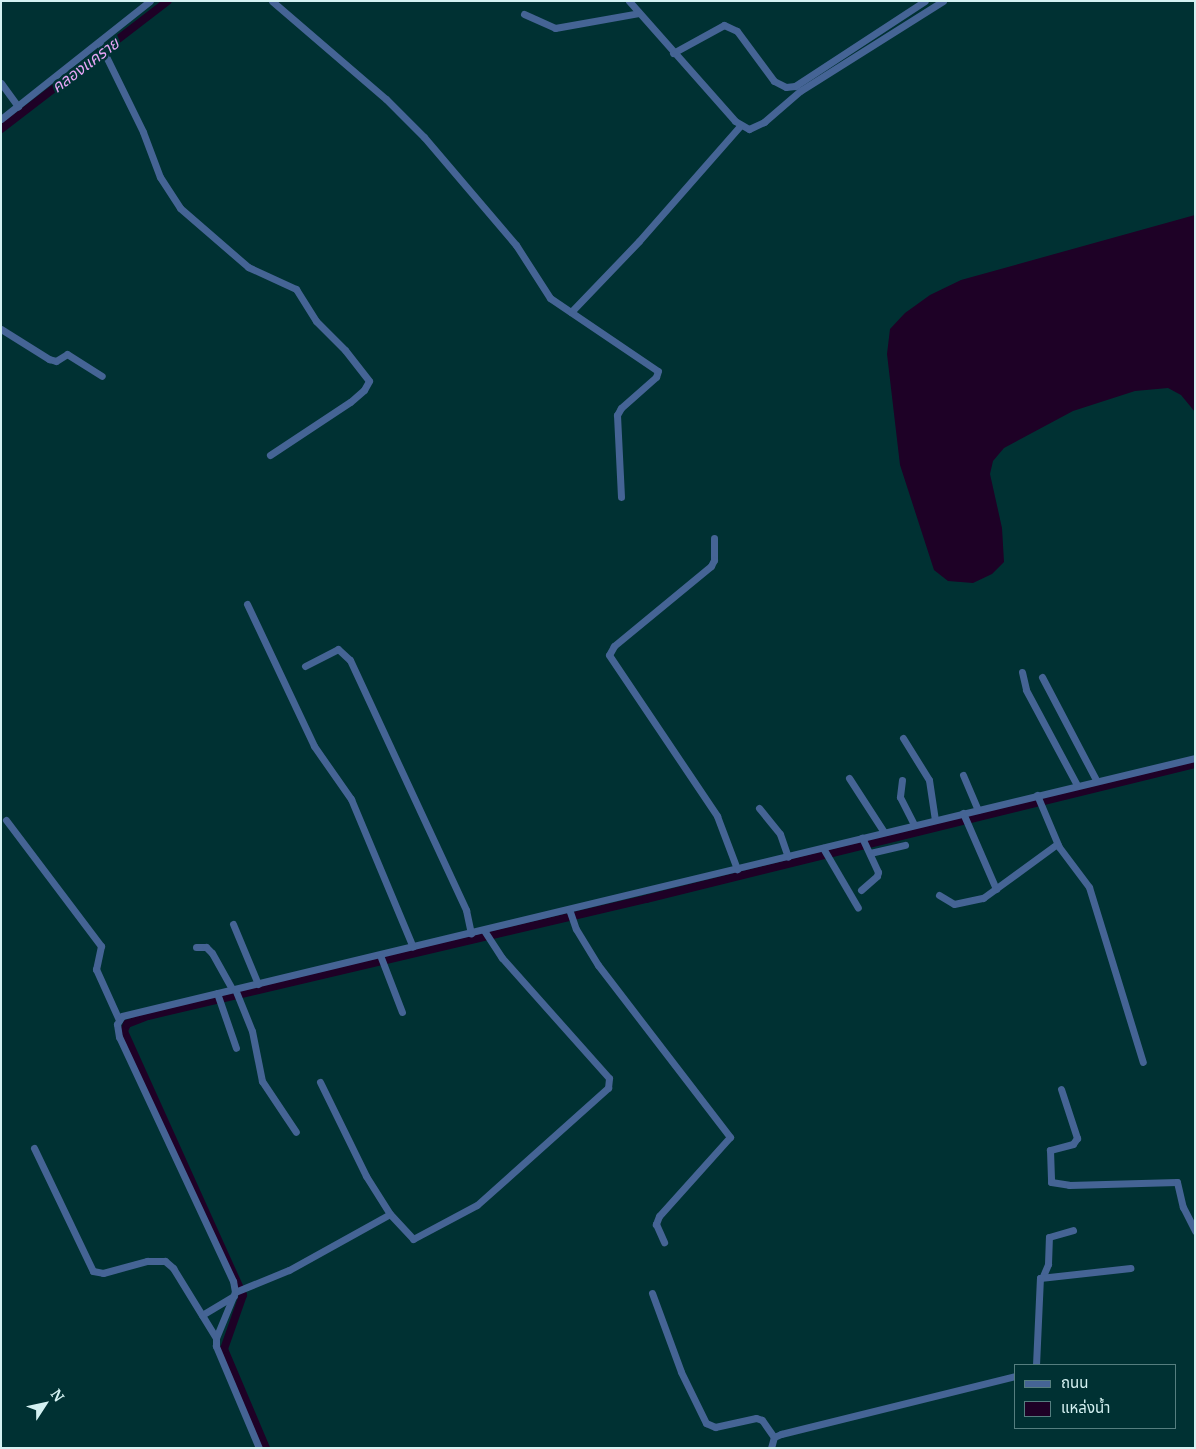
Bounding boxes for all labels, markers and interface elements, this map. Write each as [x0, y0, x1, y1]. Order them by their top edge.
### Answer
water label: คลองเเคราย [47, 33, 123, 97]
legend [1014, 1364, 1176, 1429]
text: ถนน [1061, 1373, 1088, 1392]
north arrow [20, 1379, 70, 1429]
text: N [47, 1386, 68, 1405]
text: แหล่งน้ำ [1061, 1398, 1110, 1417]

